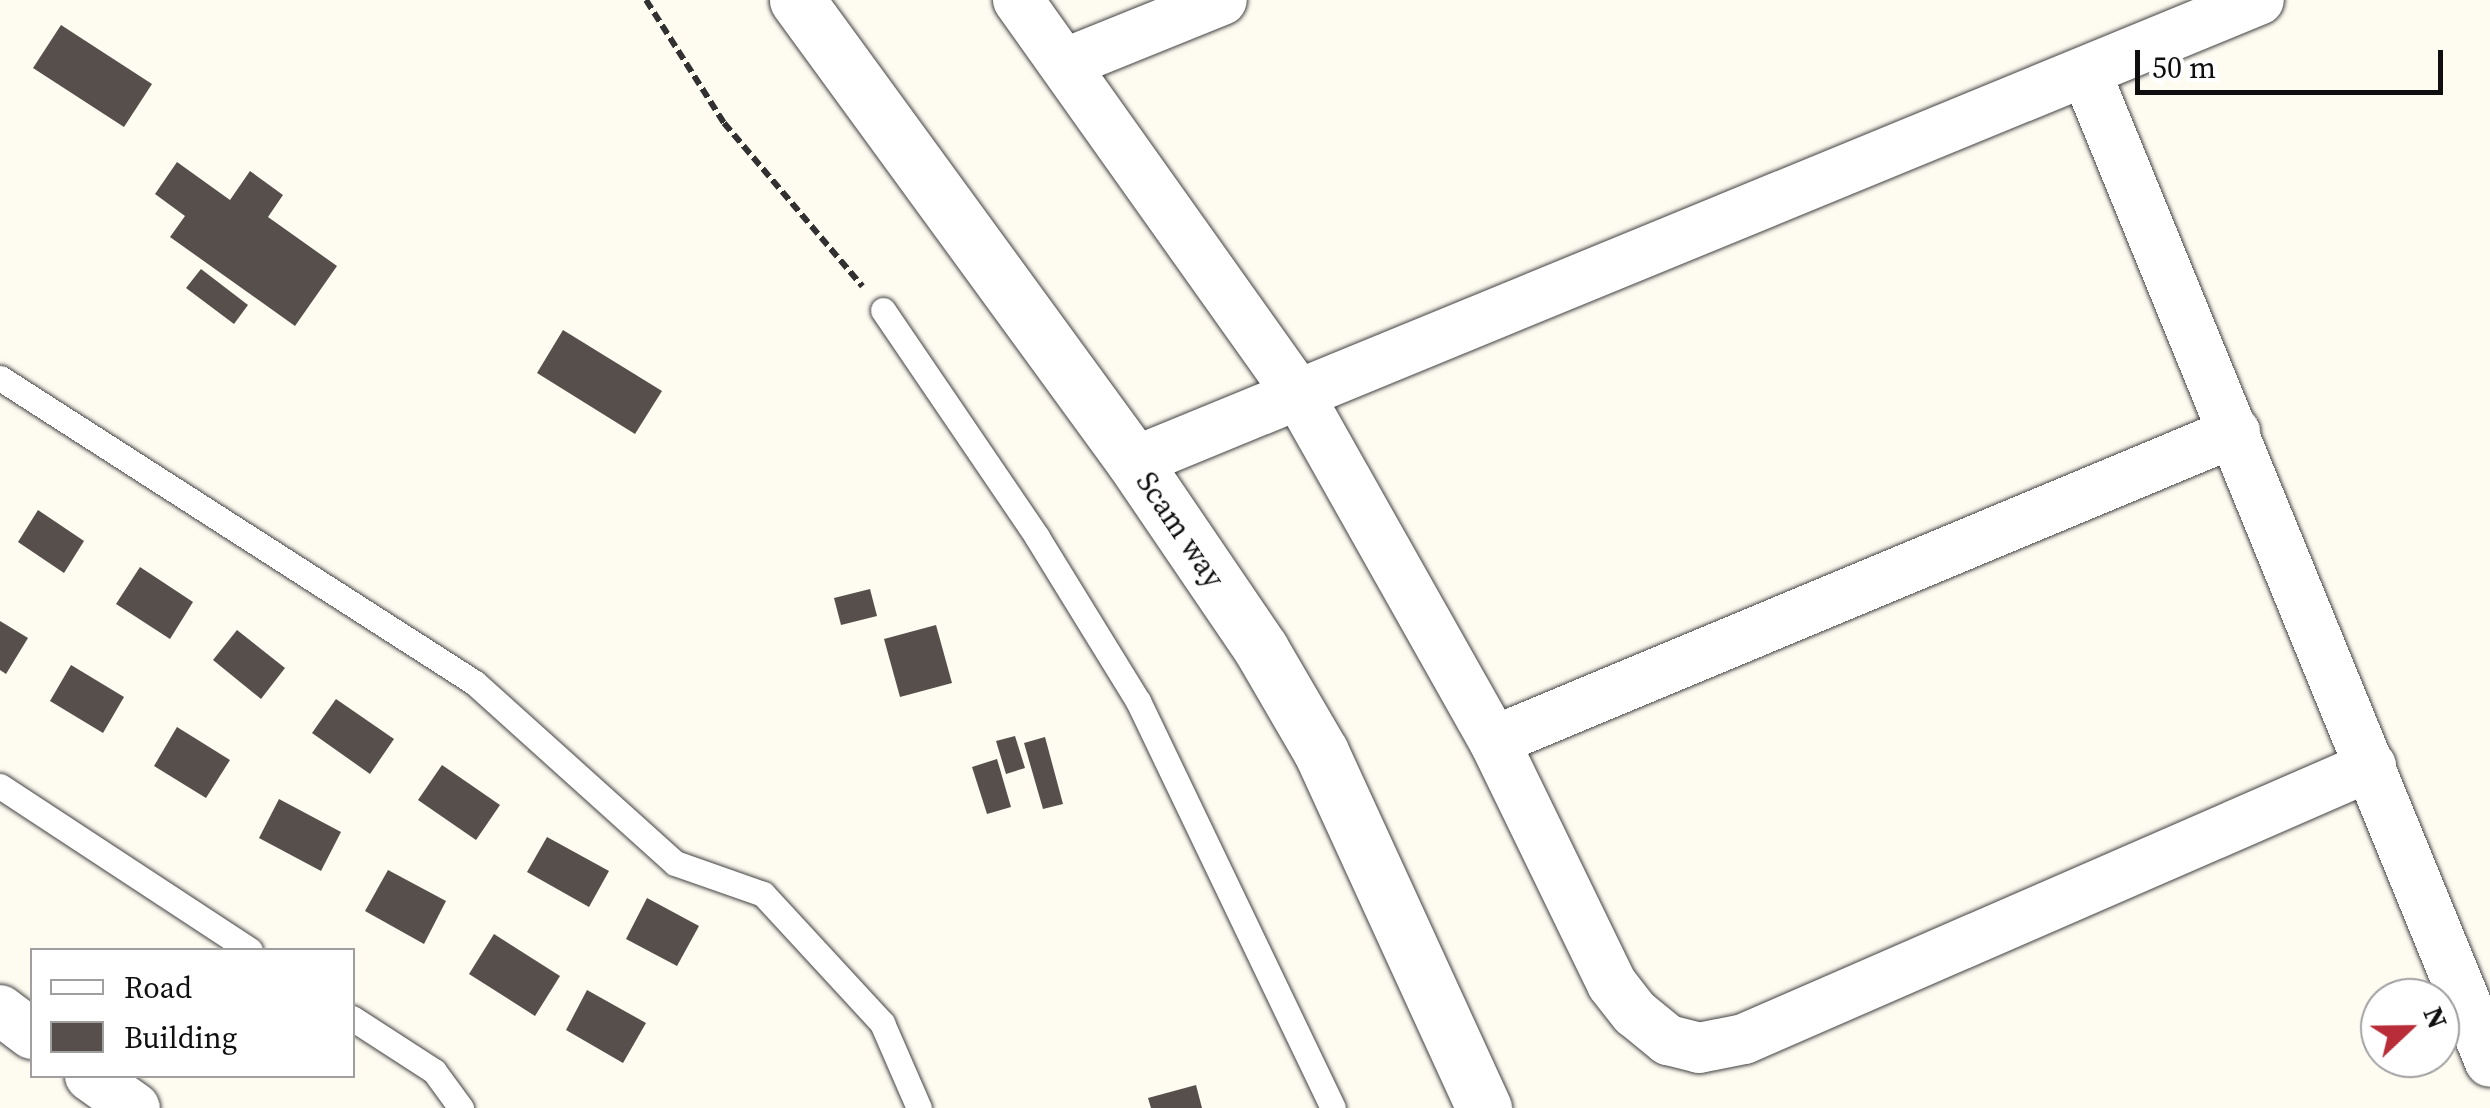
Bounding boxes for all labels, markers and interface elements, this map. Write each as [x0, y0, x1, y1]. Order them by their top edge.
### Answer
scale bar [2140, 30, 2448, 92]
text: 50 m [2152, 47, 2216, 88]
street label: Scam way [1128, 465, 1232, 595]
legend [30, 948, 355, 1078]
text: Road [124, 967, 192, 1008]
north arrow [2360, 978, 2460, 1078]
text: N [2415, 1001, 2457, 1034]
text: Building [124, 1017, 237, 1058]

